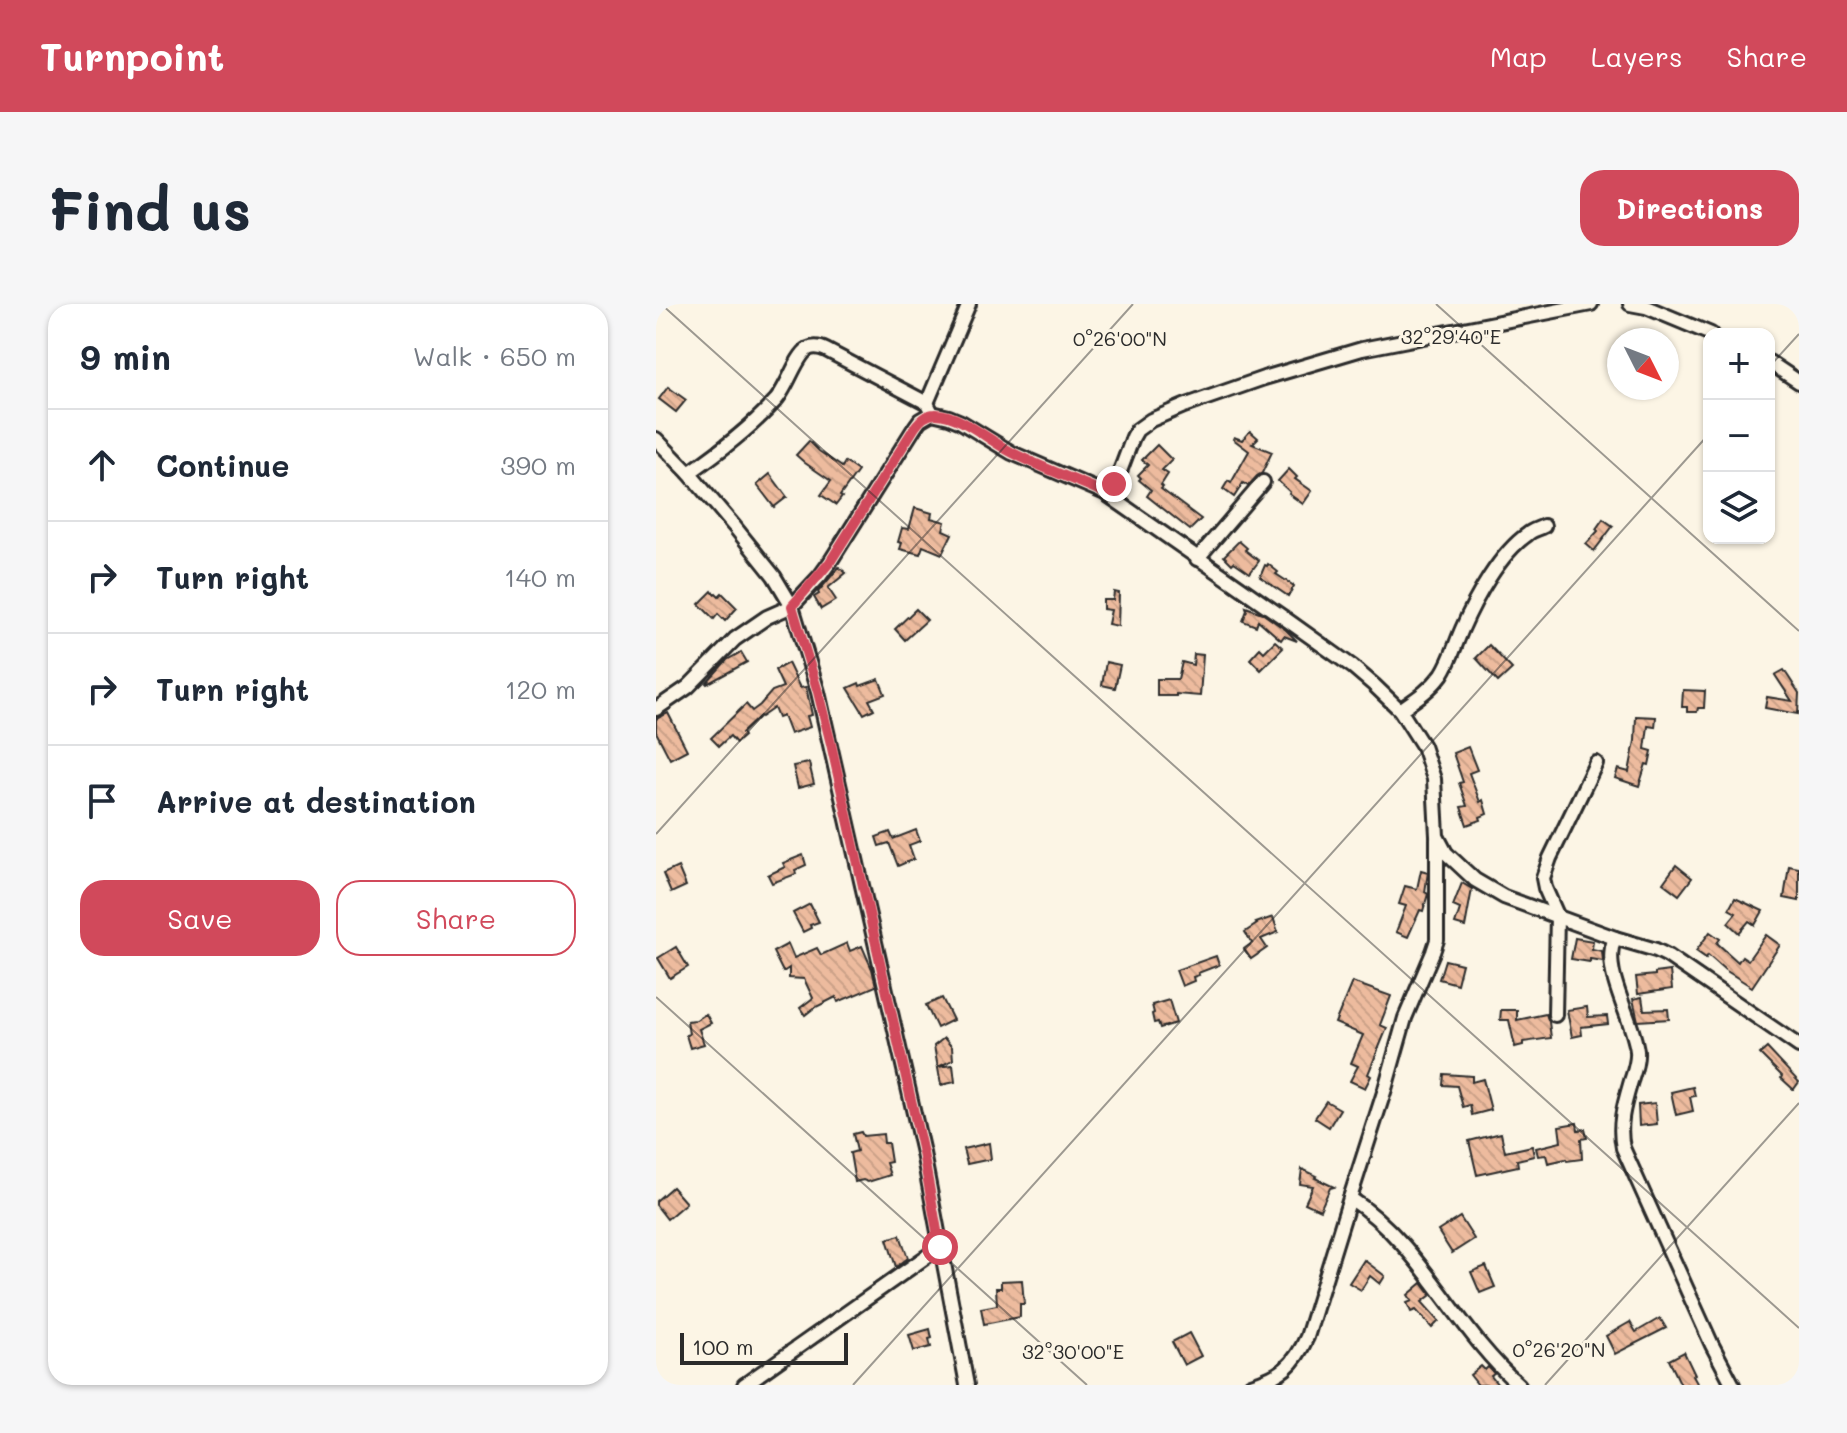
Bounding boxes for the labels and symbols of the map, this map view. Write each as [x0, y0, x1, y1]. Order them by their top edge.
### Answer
text: 32°29'40"E [1401, 323, 1501, 349]
text: 0°26'00"N [1073, 325, 1167, 351]
north arrow [1607, 328, 1679, 400]
route end [1096, 466, 1132, 502]
route start [922, 1229, 958, 1265]
scale bar [680, 1329, 848, 1365]
text: 0°26'20"N [1513, 1336, 1605, 1362]
text: 32°30'00"E [1022, 1338, 1124, 1364]

